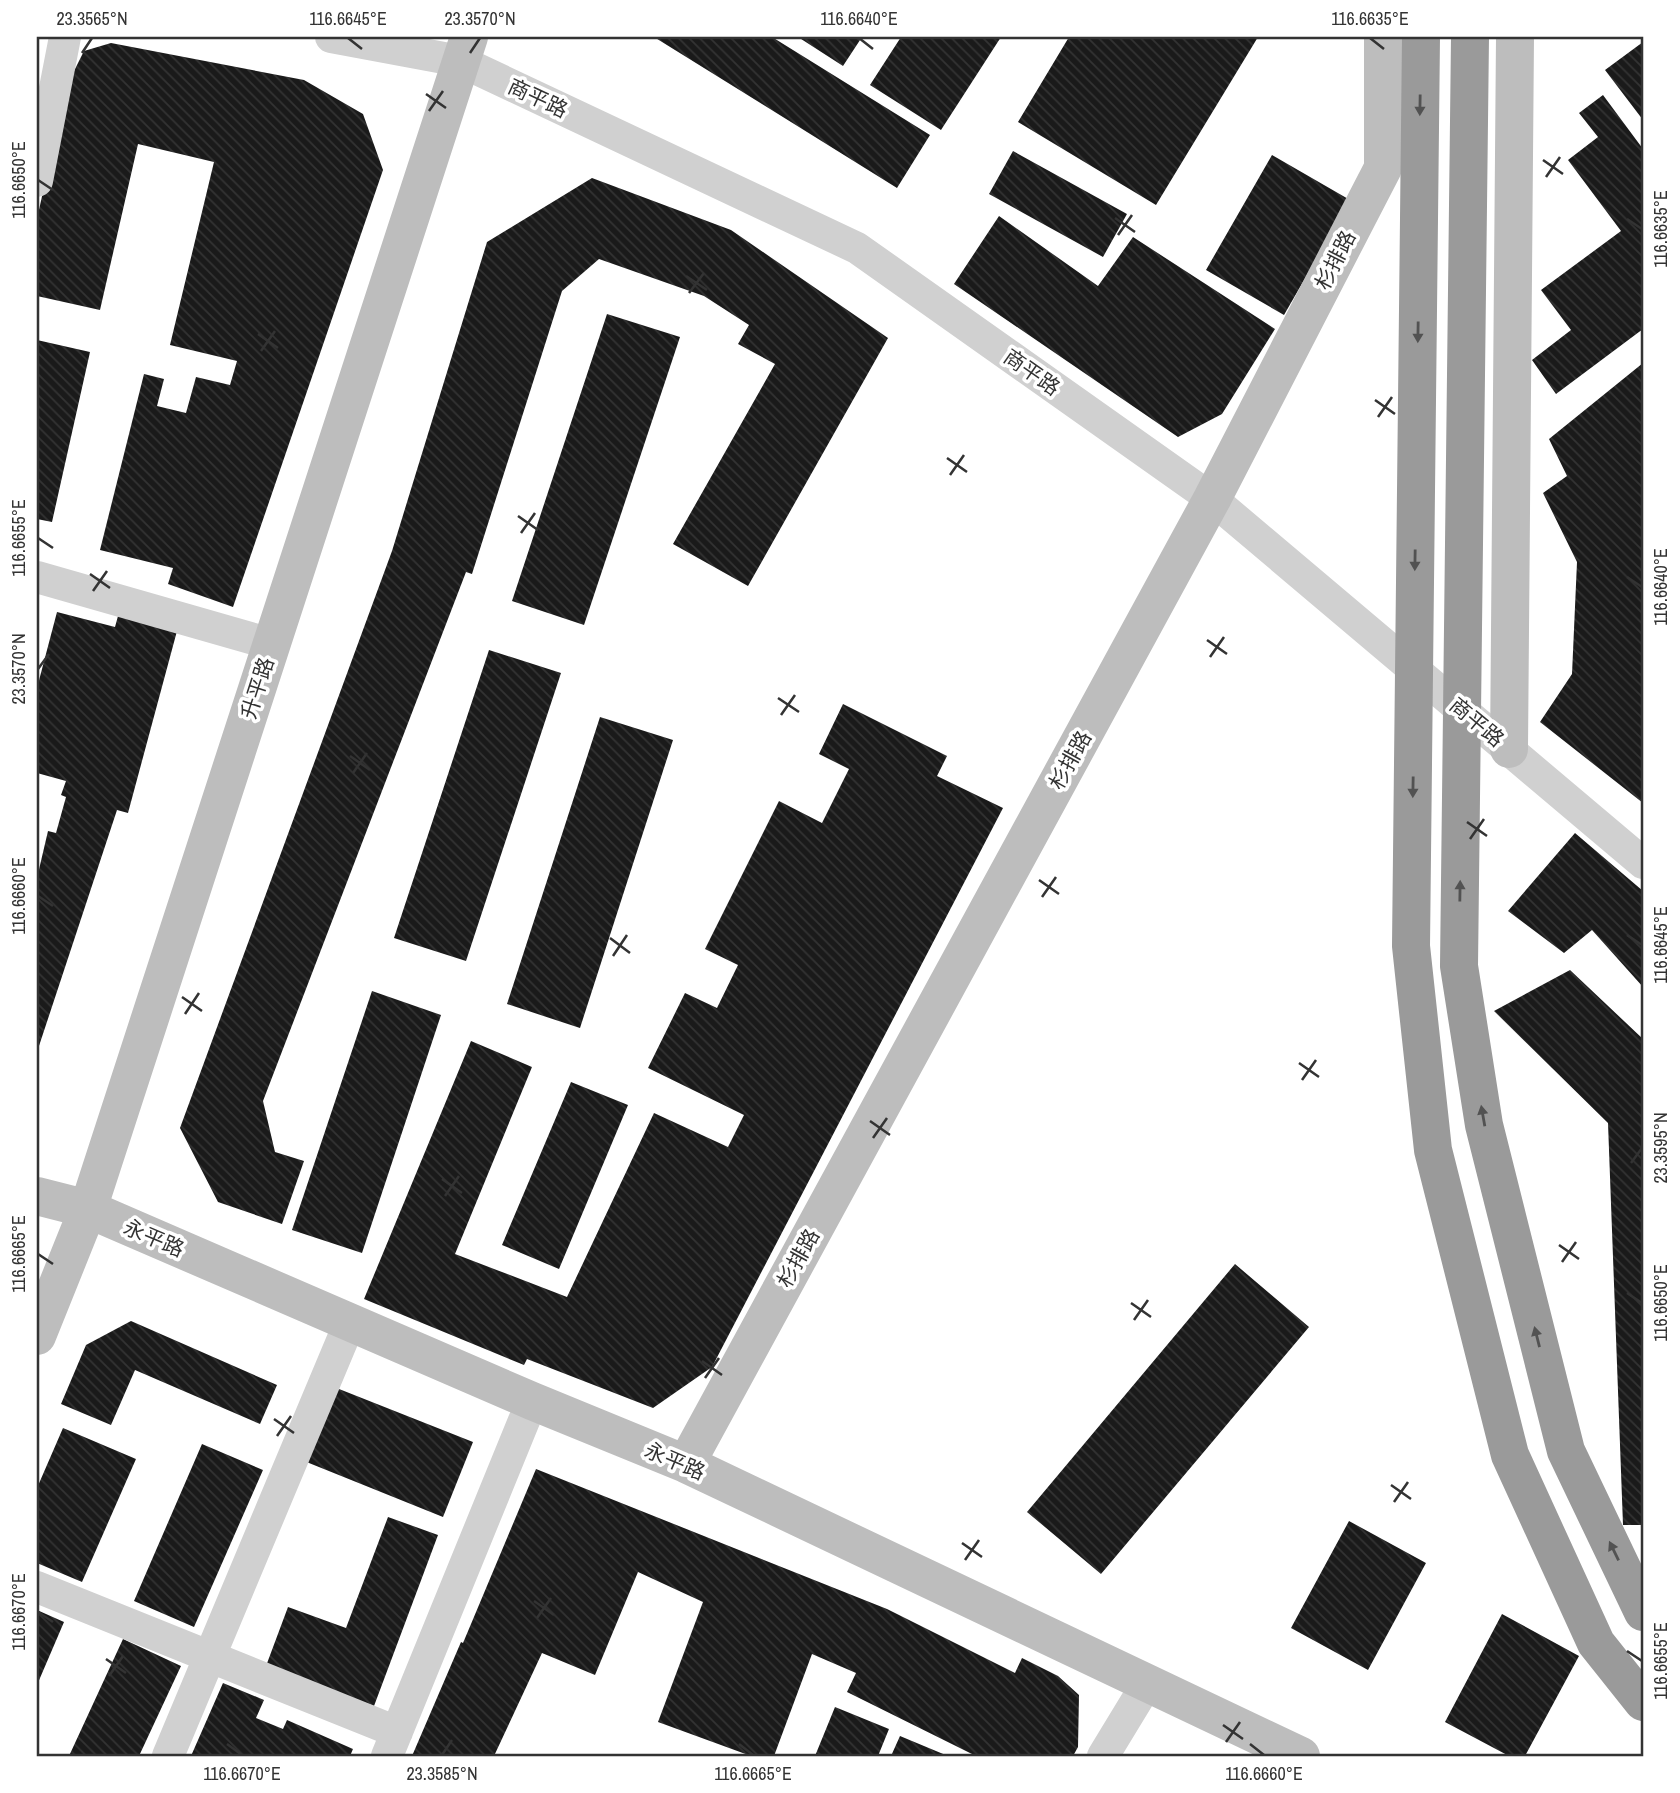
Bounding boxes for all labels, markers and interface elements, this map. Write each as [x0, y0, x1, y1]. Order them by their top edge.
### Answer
text: 23.3565°N [56, 6, 128, 31]
text: 116.6645°E [309, 6, 387, 31]
text: 23.3570°N [444, 6, 516, 31]
text: 116.6640°E [820, 6, 898, 31]
text: 116.6635°E [1331, 6, 1409, 31]
street label: 商平路 [503, 72, 573, 124]
one-way arrow [1414, 94, 1426, 116]
text: 116.6650°E [6, 141, 31, 219]
text: 116.6635°E [1648, 190, 1673, 268]
street label: 杉排路 [1308, 225, 1362, 295]
one-way arrow [1412, 322, 1423, 344]
street label: 商平路 [998, 342, 1066, 402]
text: 116.6655°E [6, 499, 31, 577]
text: 116.6640°E [1648, 548, 1673, 626]
one-way arrow [1409, 549, 1421, 571]
text: 23.3570°N [6, 633, 31, 705]
street label: 升平路 [233, 654, 281, 722]
street label: 商平路 [1444, 691, 1510, 753]
street label: 杉排路 [1042, 725, 1098, 795]
one-way arrow [1407, 777, 1418, 799]
text: 116.6660°E [6, 857, 31, 935]
one-way arrow [1454, 880, 1466, 902]
text: 116.6645°E [1648, 906, 1673, 984]
one-way arrow [1477, 1105, 1488, 1127]
text: 23.3595°N [1648, 1112, 1673, 1184]
street label: 永平路 [119, 1212, 189, 1264]
text: 116.6665°E [6, 1215, 31, 1293]
street label: 杉排路 [770, 1223, 826, 1293]
text: 116.6650°E [1648, 1264, 1673, 1342]
one-way arrow [1531, 1326, 1542, 1348]
street label: 永平路 [640, 1435, 710, 1487]
one-way arrow [1608, 1540, 1619, 1561]
text: 116.6670°E [6, 1573, 31, 1651]
text: 116.6655°E [1648, 1622, 1673, 1700]
text: 116.6670°E [203, 1761, 281, 1786]
text: 23.3585°N [406, 1761, 478, 1786]
text: 116.6665°E [714, 1761, 792, 1786]
text: 116.6660°E [1225, 1761, 1303, 1786]

